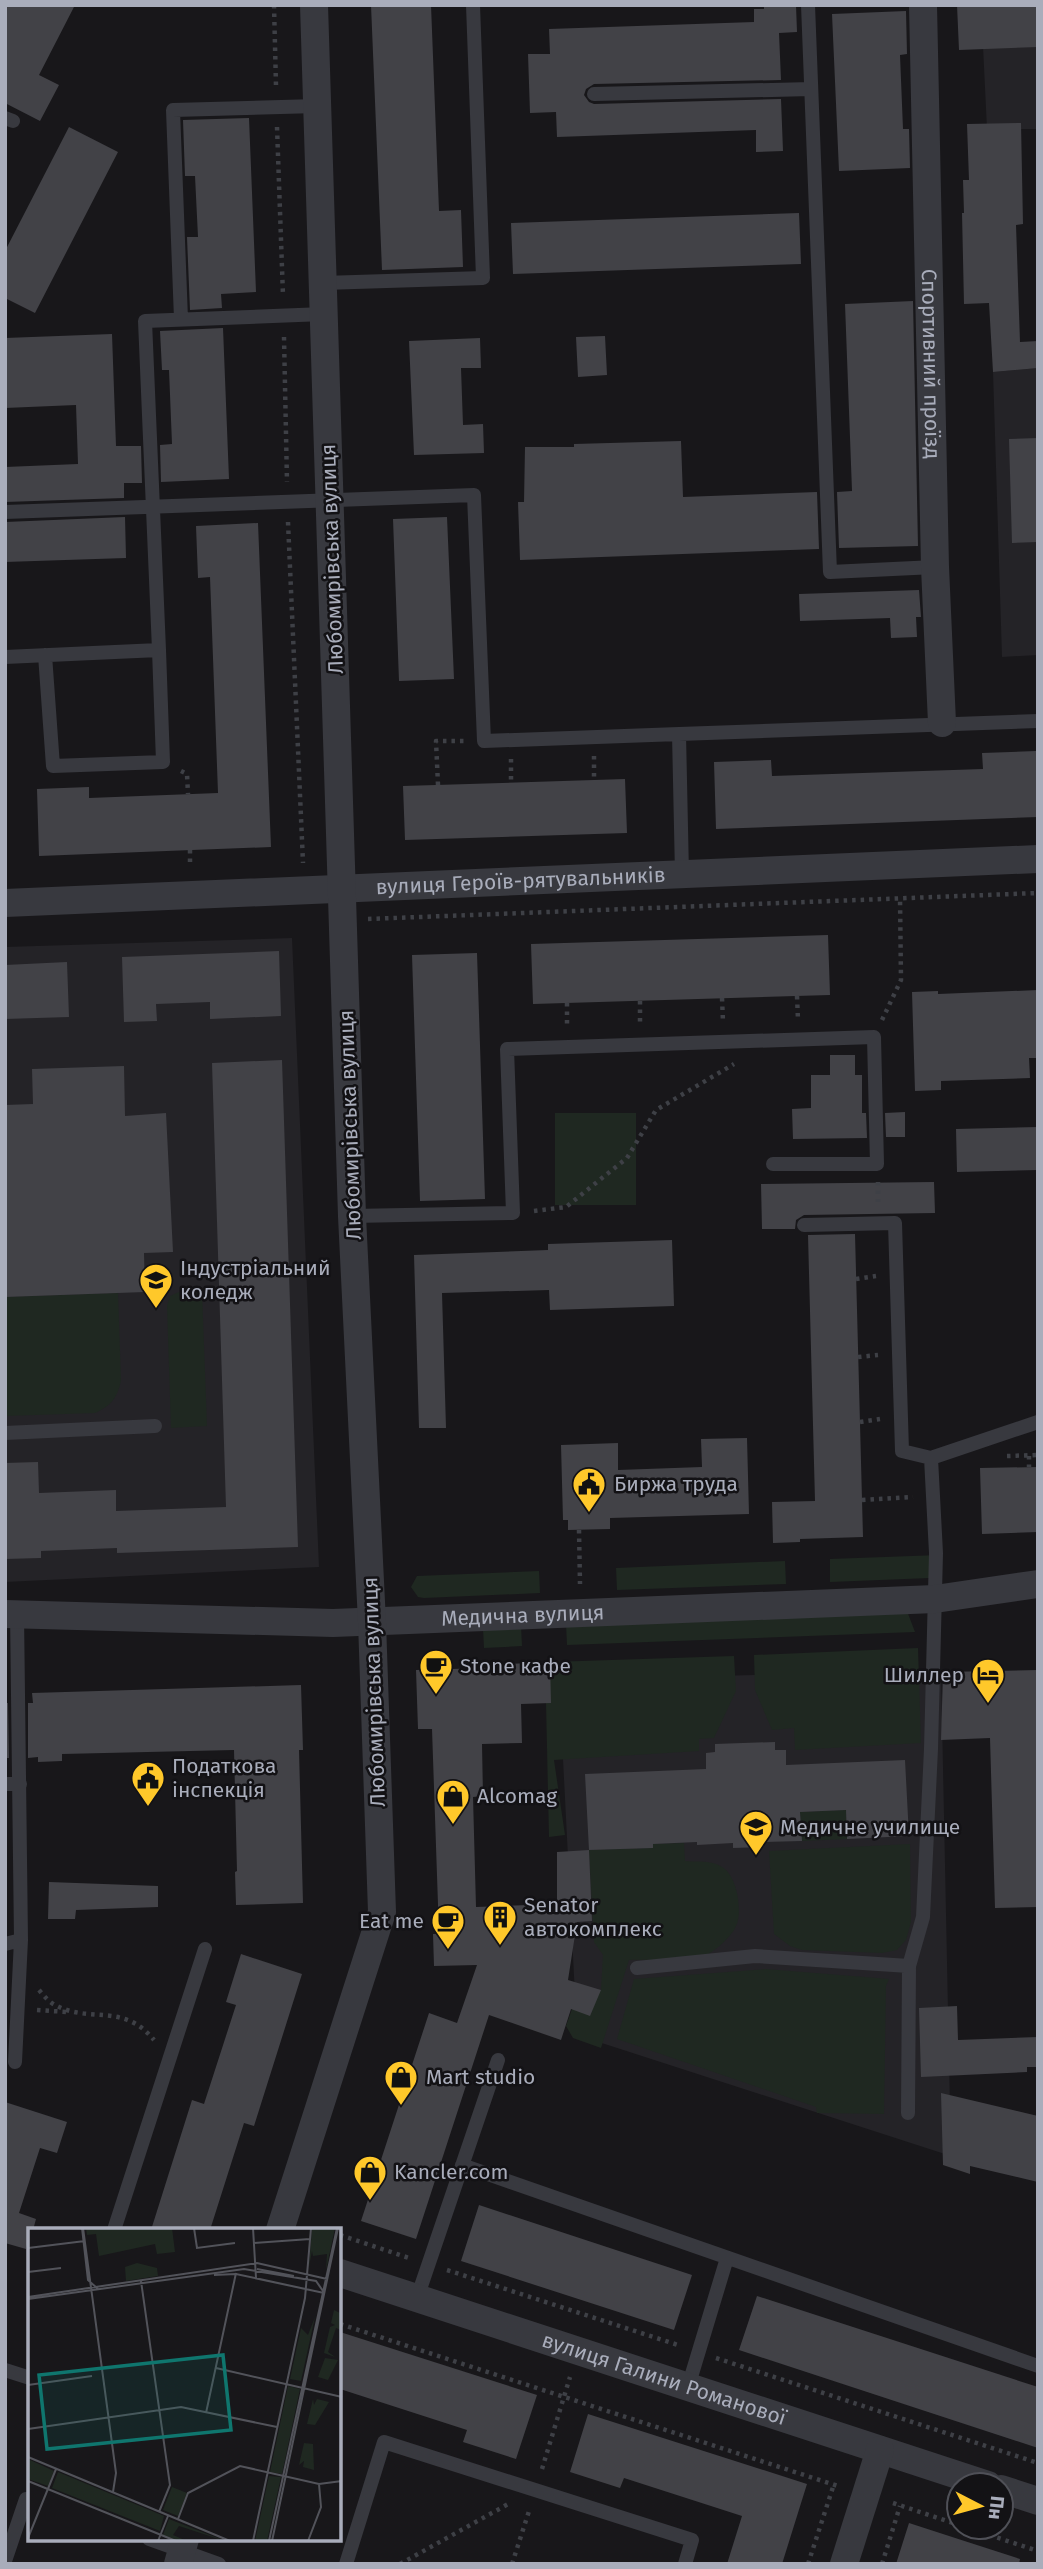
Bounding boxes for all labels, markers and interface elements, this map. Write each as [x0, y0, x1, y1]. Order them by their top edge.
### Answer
street label: Спортивний проїзд [916, 268, 946, 459]
street label: Любомирівська вулиця [315, 443, 349, 675]
street label: вулиця Героїв-рятувальників [375, 862, 666, 900]
street label: Любомирівська вулиця [333, 1009, 367, 1241]
place label: Індустріальний коледж [180, 1255, 331, 1305]
school or university icon: Індустріальний коледж [137, 1261, 175, 1310]
public building icon: Биржа труда [570, 1465, 608, 1514]
place label: Биржа труда [614, 1471, 738, 1497]
street label: Любомирівська вулиця [357, 1576, 391, 1808]
street label: Медична вулиця [441, 1599, 605, 1632]
cafe icon: Stone кафе [417, 1647, 455, 1696]
place label: Stone кафе [460, 1653, 571, 1679]
hotel icon: Шиллер [969, 1656, 1007, 1705]
place label: Шиллер [884, 1662, 964, 1688]
place label: Податкова інспекція [172, 1753, 276, 1803]
public building icon: Податкова інспекція [129, 1759, 167, 1808]
shop icon: Alcomag [434, 1777, 472, 1826]
place label: Alcomag [477, 1783, 557, 1809]
school or university icon: Медичне училище [737, 1808, 775, 1857]
place label: Медичне училище [780, 1814, 960, 1840]
place label: Senator автокомплекс [524, 1892, 662, 1942]
building icon: Senator автокомплекс [481, 1898, 519, 1947]
cafe icon: Eat me [429, 1902, 467, 1951]
place label: Eat me [359, 1908, 424, 1934]
shop icon: Mart studio [382, 2058, 420, 2107]
place label: Mart studio [426, 2064, 535, 2090]
shop icon: Kancler.com [351, 2153, 389, 2202]
place label: Kancler.com [394, 2159, 509, 2185]
inset map [28, 2228, 341, 2541]
street label: вулиця Галини Романової [539, 2327, 790, 2431]
north arrow [945, 2471, 1015, 2541]
text: Пн [984, 2495, 1009, 2521]

